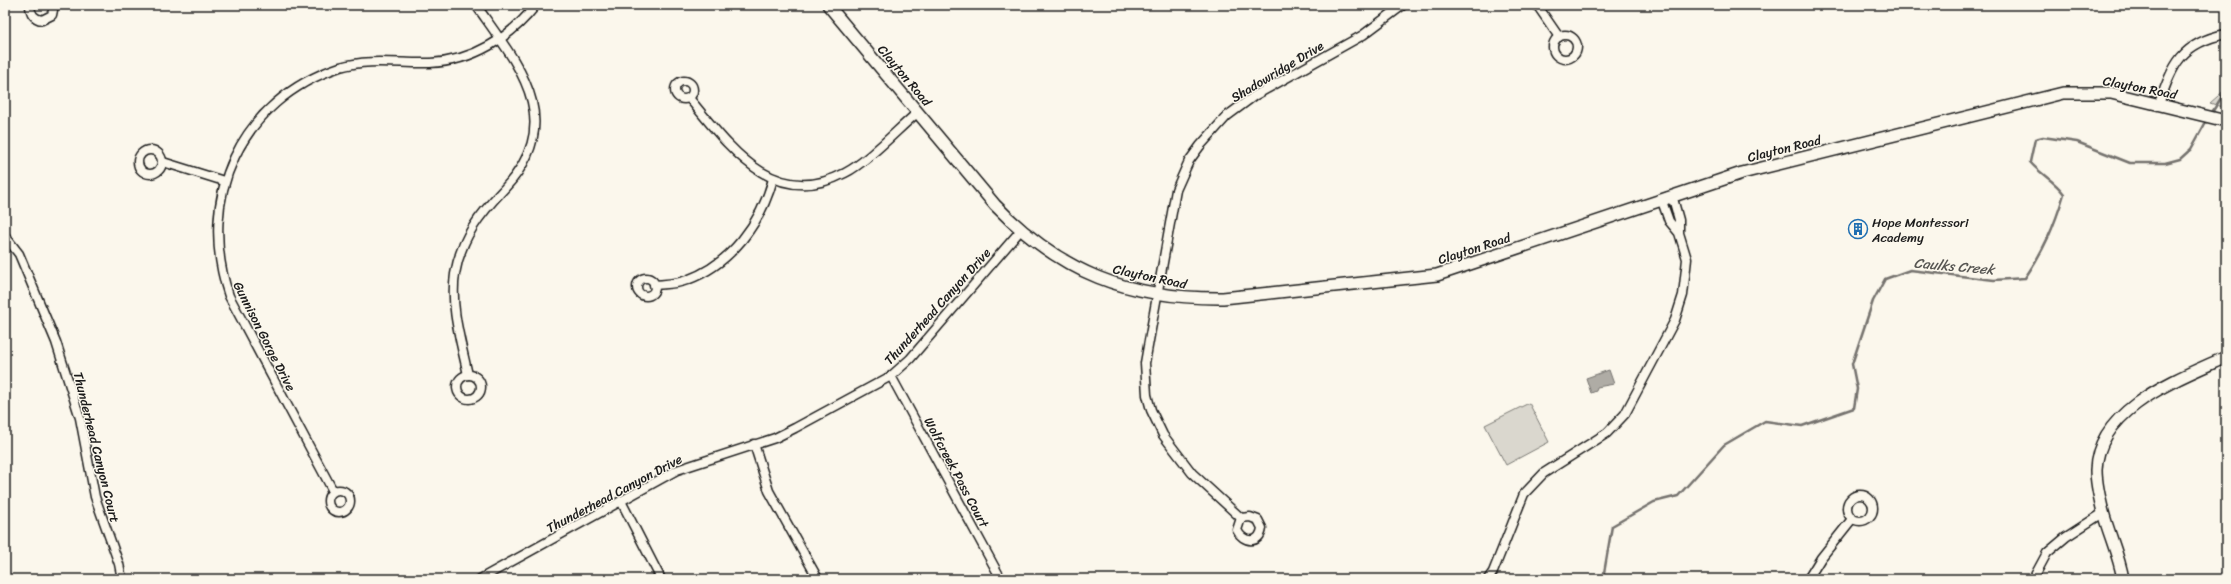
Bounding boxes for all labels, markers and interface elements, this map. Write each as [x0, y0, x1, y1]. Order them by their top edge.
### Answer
street label: Shadowridge Drive [1226, 34, 1328, 108]
street label: Clayton Road [872, 39, 938, 112]
street label: Clayton Road [2101, 69, 2180, 106]
street label: Clayton Road [1745, 128, 1824, 169]
place label: Hope Montessori Academy [1871, 211, 1969, 249]
building icon: Hope Montessori Academy [1847, 218, 1869, 240]
street label: Clayton Road [1435, 226, 1514, 271]
street label: Thunderhead Canyon Drive [878, 242, 997, 370]
water label: Caulks Creek [1913, 251, 1997, 283]
street label: Clayton Road [1111, 257, 1190, 296]
street label: Gunnison Gorge Drive [227, 277, 302, 396]
street label: Thunderhead Canyon Court [67, 369, 126, 525]
street label: Wolfcreek Pass Court [918, 413, 996, 532]
street label: Thunderhead Canyon Drive [542, 448, 687, 539]

